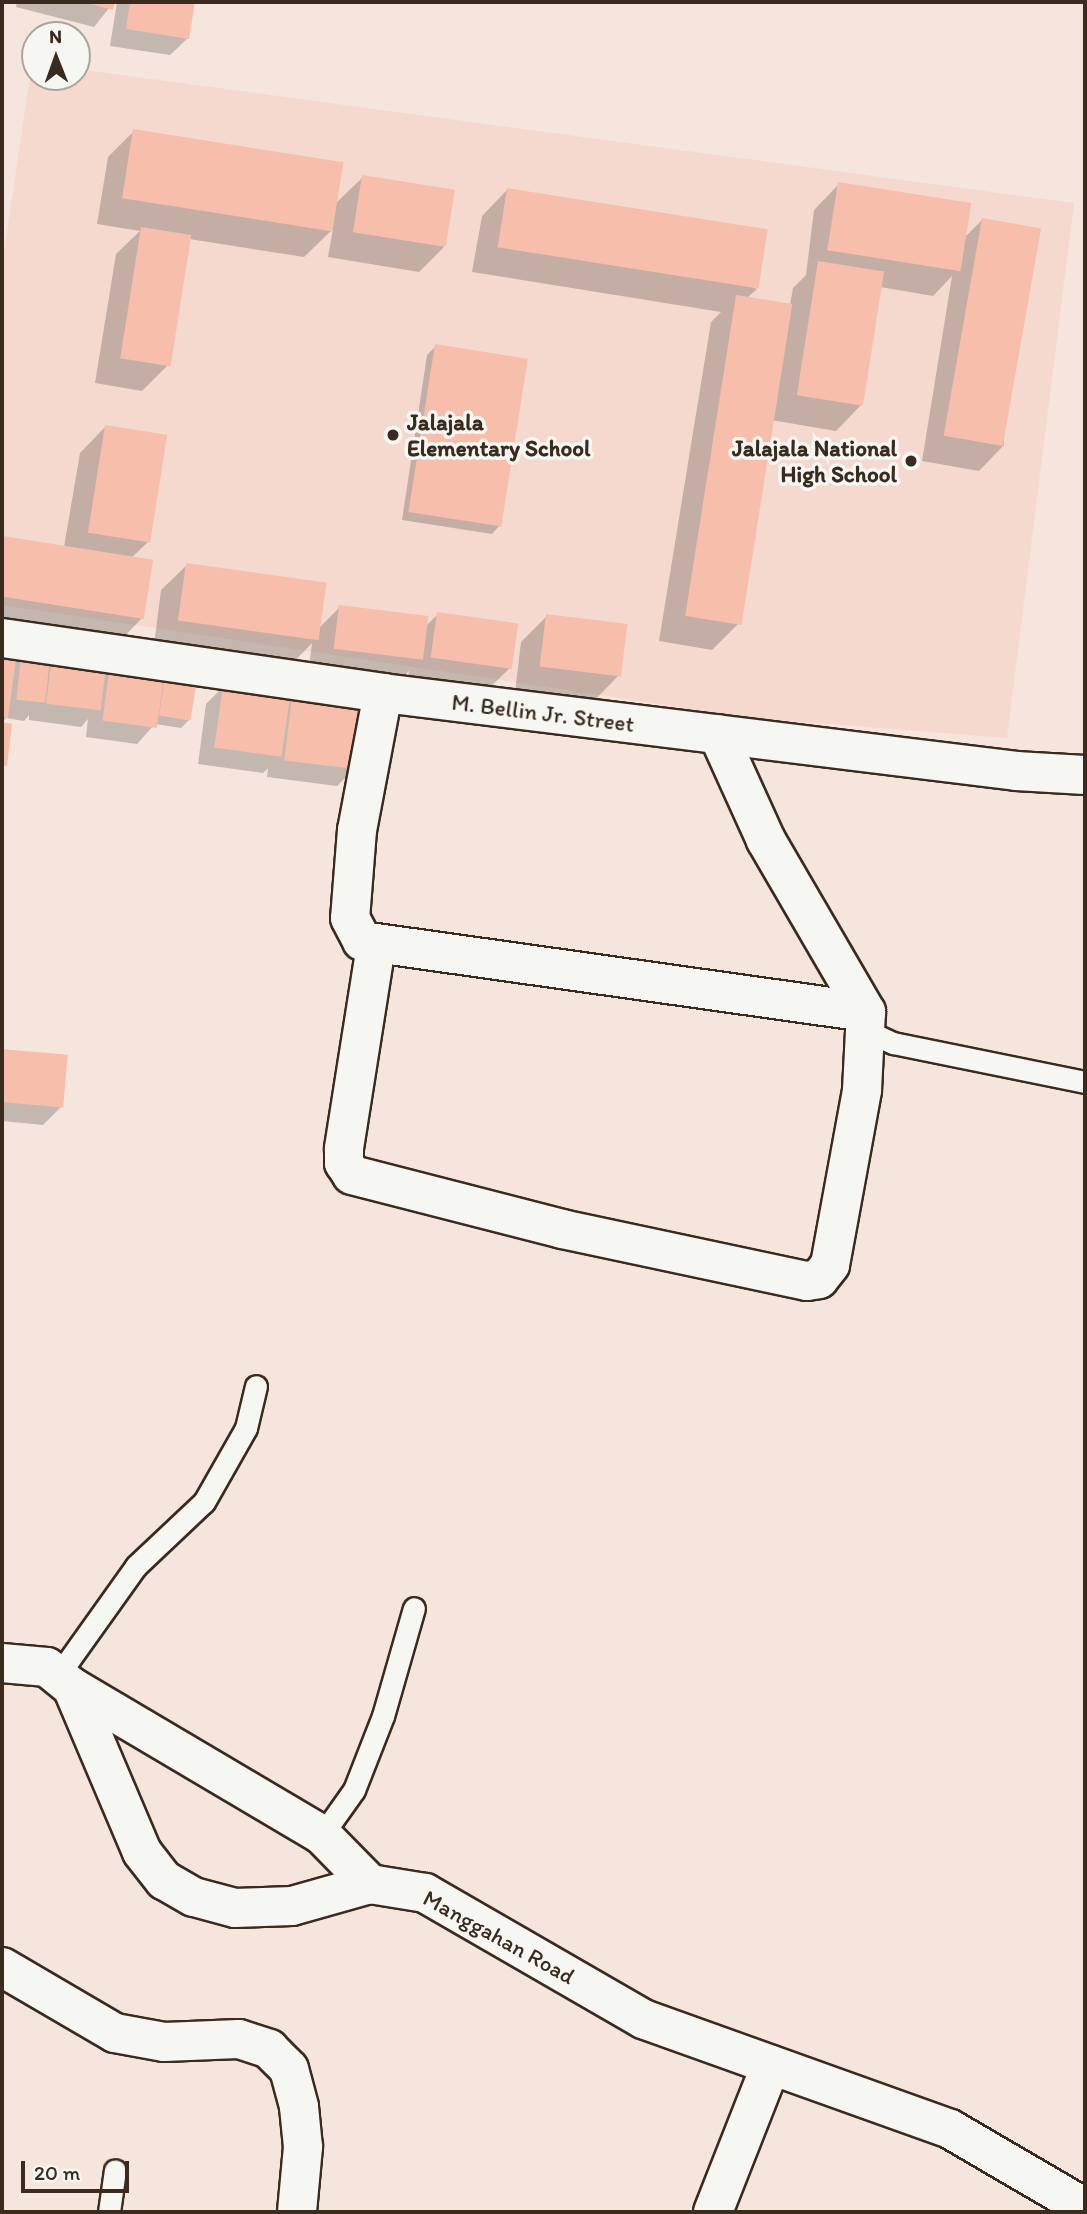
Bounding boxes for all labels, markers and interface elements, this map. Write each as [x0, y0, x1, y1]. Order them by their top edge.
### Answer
north arrow [21, 21, 91, 91]
text: N [49, 25, 62, 48]
place label: Jalajala Elementary School [407, 408, 590, 462]
marker: Jalajala Elementary School [385, 427, 401, 443]
place label: Jalajala National High School [731, 434, 897, 488]
marker: Jalajala National High School [903, 453, 919, 469]
street label: M. Bellin Jr. Street [450, 688, 636, 738]
street label: Manggahan Road [418, 1884, 580, 1990]
scale bar [24, 2148, 133, 2192]
text: 20 m [34, 2160, 80, 2185]

